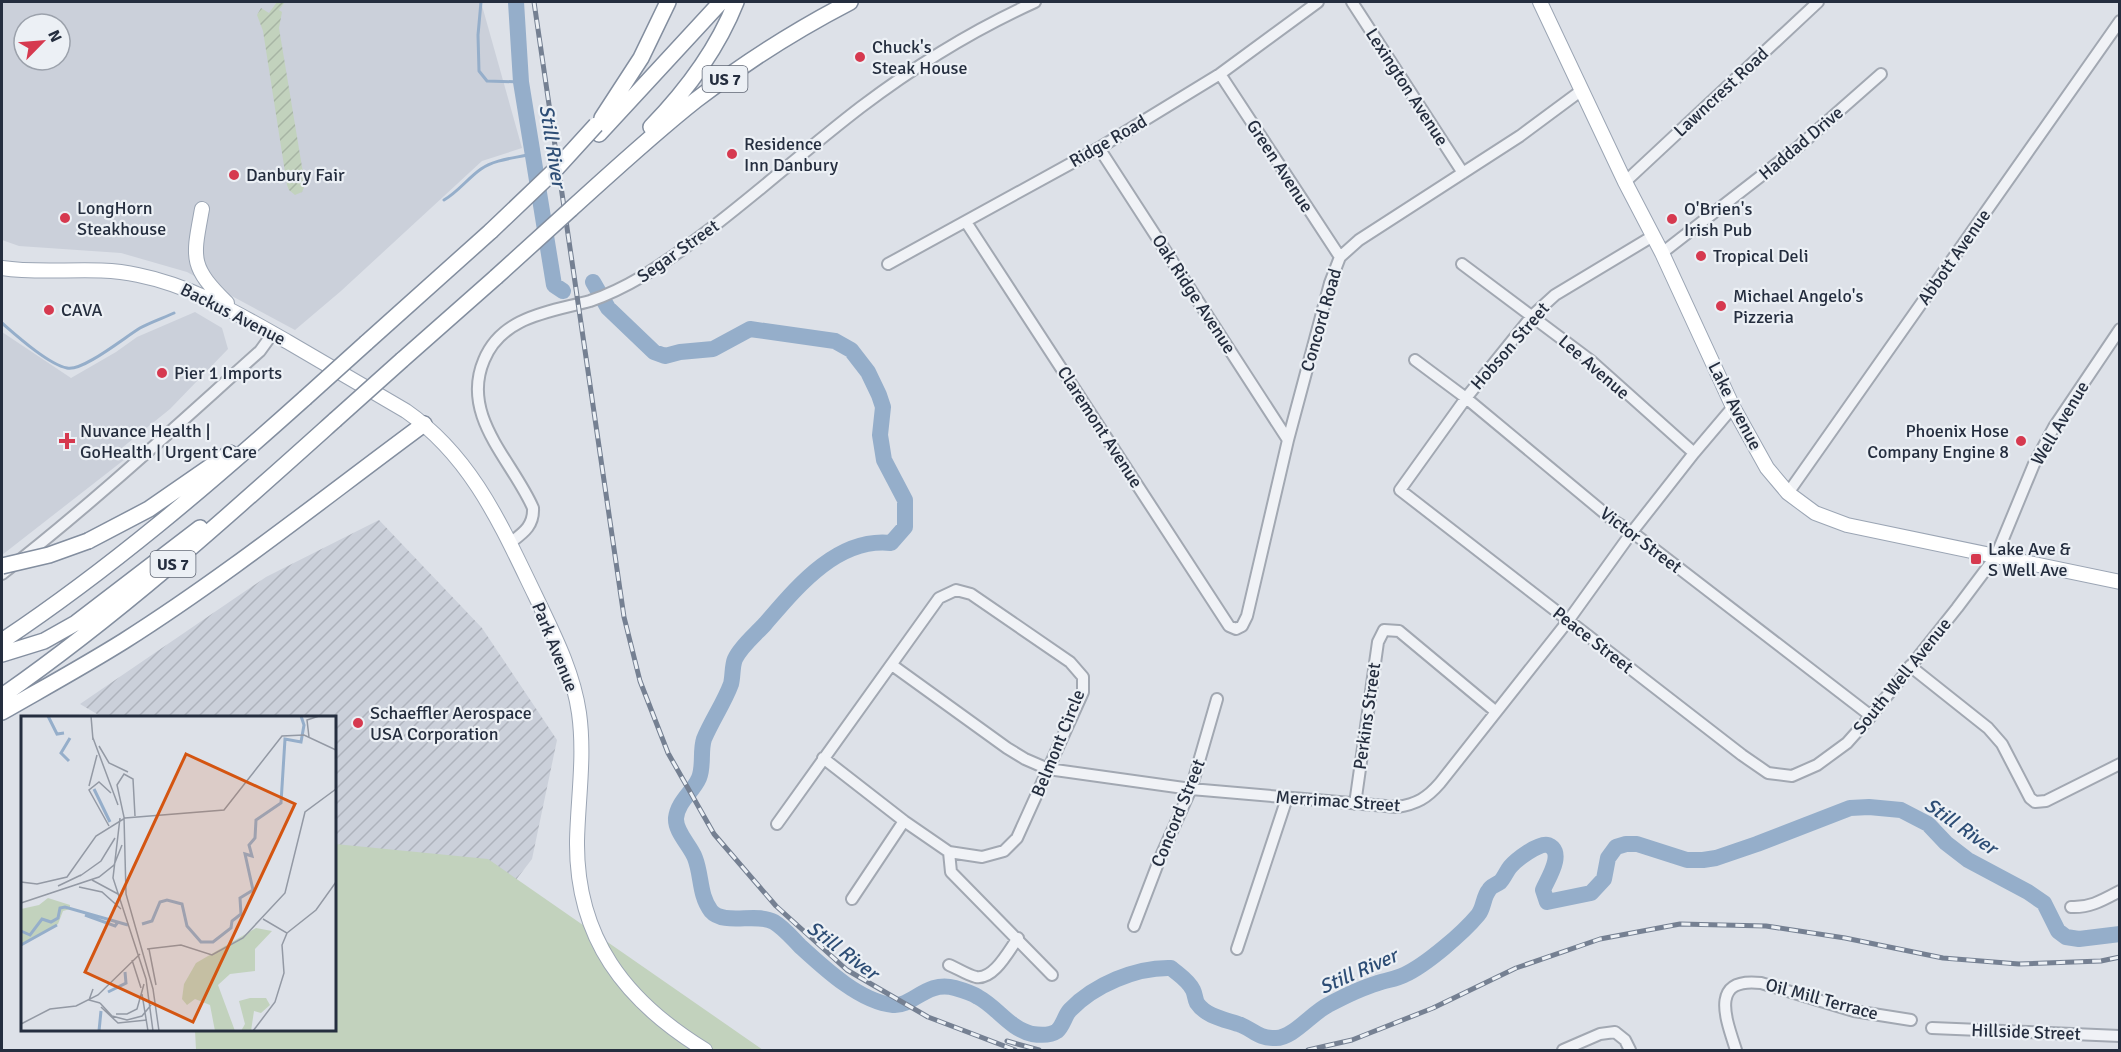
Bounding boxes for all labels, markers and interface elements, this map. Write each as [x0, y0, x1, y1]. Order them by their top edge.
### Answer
north arrow [12, 12, 72, 72]
street label: Lexington Avenue [1361, 24, 1453, 150]
text: N [43, 27, 66, 45]
place label: Chuck's Steak House [872, 36, 968, 79]
street label: Lawncrest Road [1669, 43, 1773, 141]
marker: Chuck's Steak House [853, 50, 867, 64]
road number: US 7 [702, 66, 748, 92]
street label: Haddad Drive [1754, 101, 1848, 185]
water label: Still River [534, 103, 572, 192]
street label: Ridge Road [1065, 110, 1151, 172]
street label: Green Avenue [1242, 116, 1318, 216]
place label: Residence Inn Danbury [744, 133, 839, 176]
marker: Residence Inn Danbury [725, 147, 739, 161]
place label: Danbury Fair [246, 164, 345, 186]
marker: Danbury Fair [227, 168, 241, 182]
place label: LongHorn Steakhouse [77, 197, 166, 240]
place label: O'Brien's Irish Pub [1684, 198, 1753, 241]
street label: Abbott Avenue [1913, 205, 1995, 309]
marker: LongHorn Steakhouse [58, 211, 72, 225]
marker: O'Brien's Irish Pub [1665, 212, 1679, 226]
street label: Segar Street [633, 215, 723, 287]
street label: Oak Ridge Avenue [1147, 230, 1241, 358]
place label: Tropical Deli [1713, 245, 1809, 267]
marker: Tropical Deli [1694, 249, 1708, 263]
street label: Concord Road [1296, 266, 1346, 374]
street label: Backus Avenue [177, 278, 289, 350]
place label: Michael Angelo's Pizzeria [1733, 285, 1864, 328]
street label: Hobson Street [1466, 298, 1554, 394]
place label: CAVA [61, 299, 102, 321]
marker: Michael Angelo's Pizzeria [1714, 299, 1728, 313]
marker: CAVA [42, 303, 56, 317]
street label: Lee Avenue [1554, 330, 1634, 404]
street label: Lake Avenue [1703, 358, 1767, 454]
place label: Pier 1 Imports [174, 362, 282, 384]
street label: Claremont Avenue [1052, 362, 1148, 492]
marker: Pier 1 Imports [155, 366, 169, 380]
street label: Well Avenue [2026, 377, 2094, 469]
place label: Nuvance Health | GoHealth | Urgent Care [80, 420, 257, 463]
place label: Phoenix Hose Company Engine 8 [1867, 420, 2009, 463]
marker: Nuvance Health | GoHealth | Urgent Care [58, 432, 76, 450]
marker: Phoenix Hose Company Engine 8 [2014, 434, 2028, 448]
street label: Victor Street [1596, 502, 1686, 578]
place label: Lake Ave & S Well Ave [1988, 538, 2071, 581]
road number: US 7 [150, 551, 195, 577]
marker: Lake Ave & S Well Ave [1969, 552, 1983, 566]
street label: Park Avenue [527, 599, 583, 695]
street label: Peace Street [1548, 602, 1638, 678]
street label: South Well Avenue [1848, 613, 1956, 739]
street label: Perkins Street [1349, 661, 1385, 771]
street label: Belmont Circle [1027, 686, 1089, 800]
place label: Schaeffler Aerospace USA Corporation [370, 702, 532, 745]
inset map [21, 716, 336, 1031]
marker: Schaeffler Aerospace USA Corporation [351, 716, 365, 730]
street label: Concord Street [1146, 756, 1210, 870]
street label: Merrimac Street [1275, 786, 1401, 816]
water label: Still River [1920, 792, 2004, 862]
water label: Still River [802, 915, 885, 987]
water label: Still River [1315, 942, 1404, 1000]
street label: Oil Mill Terrace [1763, 973, 1881, 1025]
street label: Hillside Street [1971, 1019, 2081, 1045]

